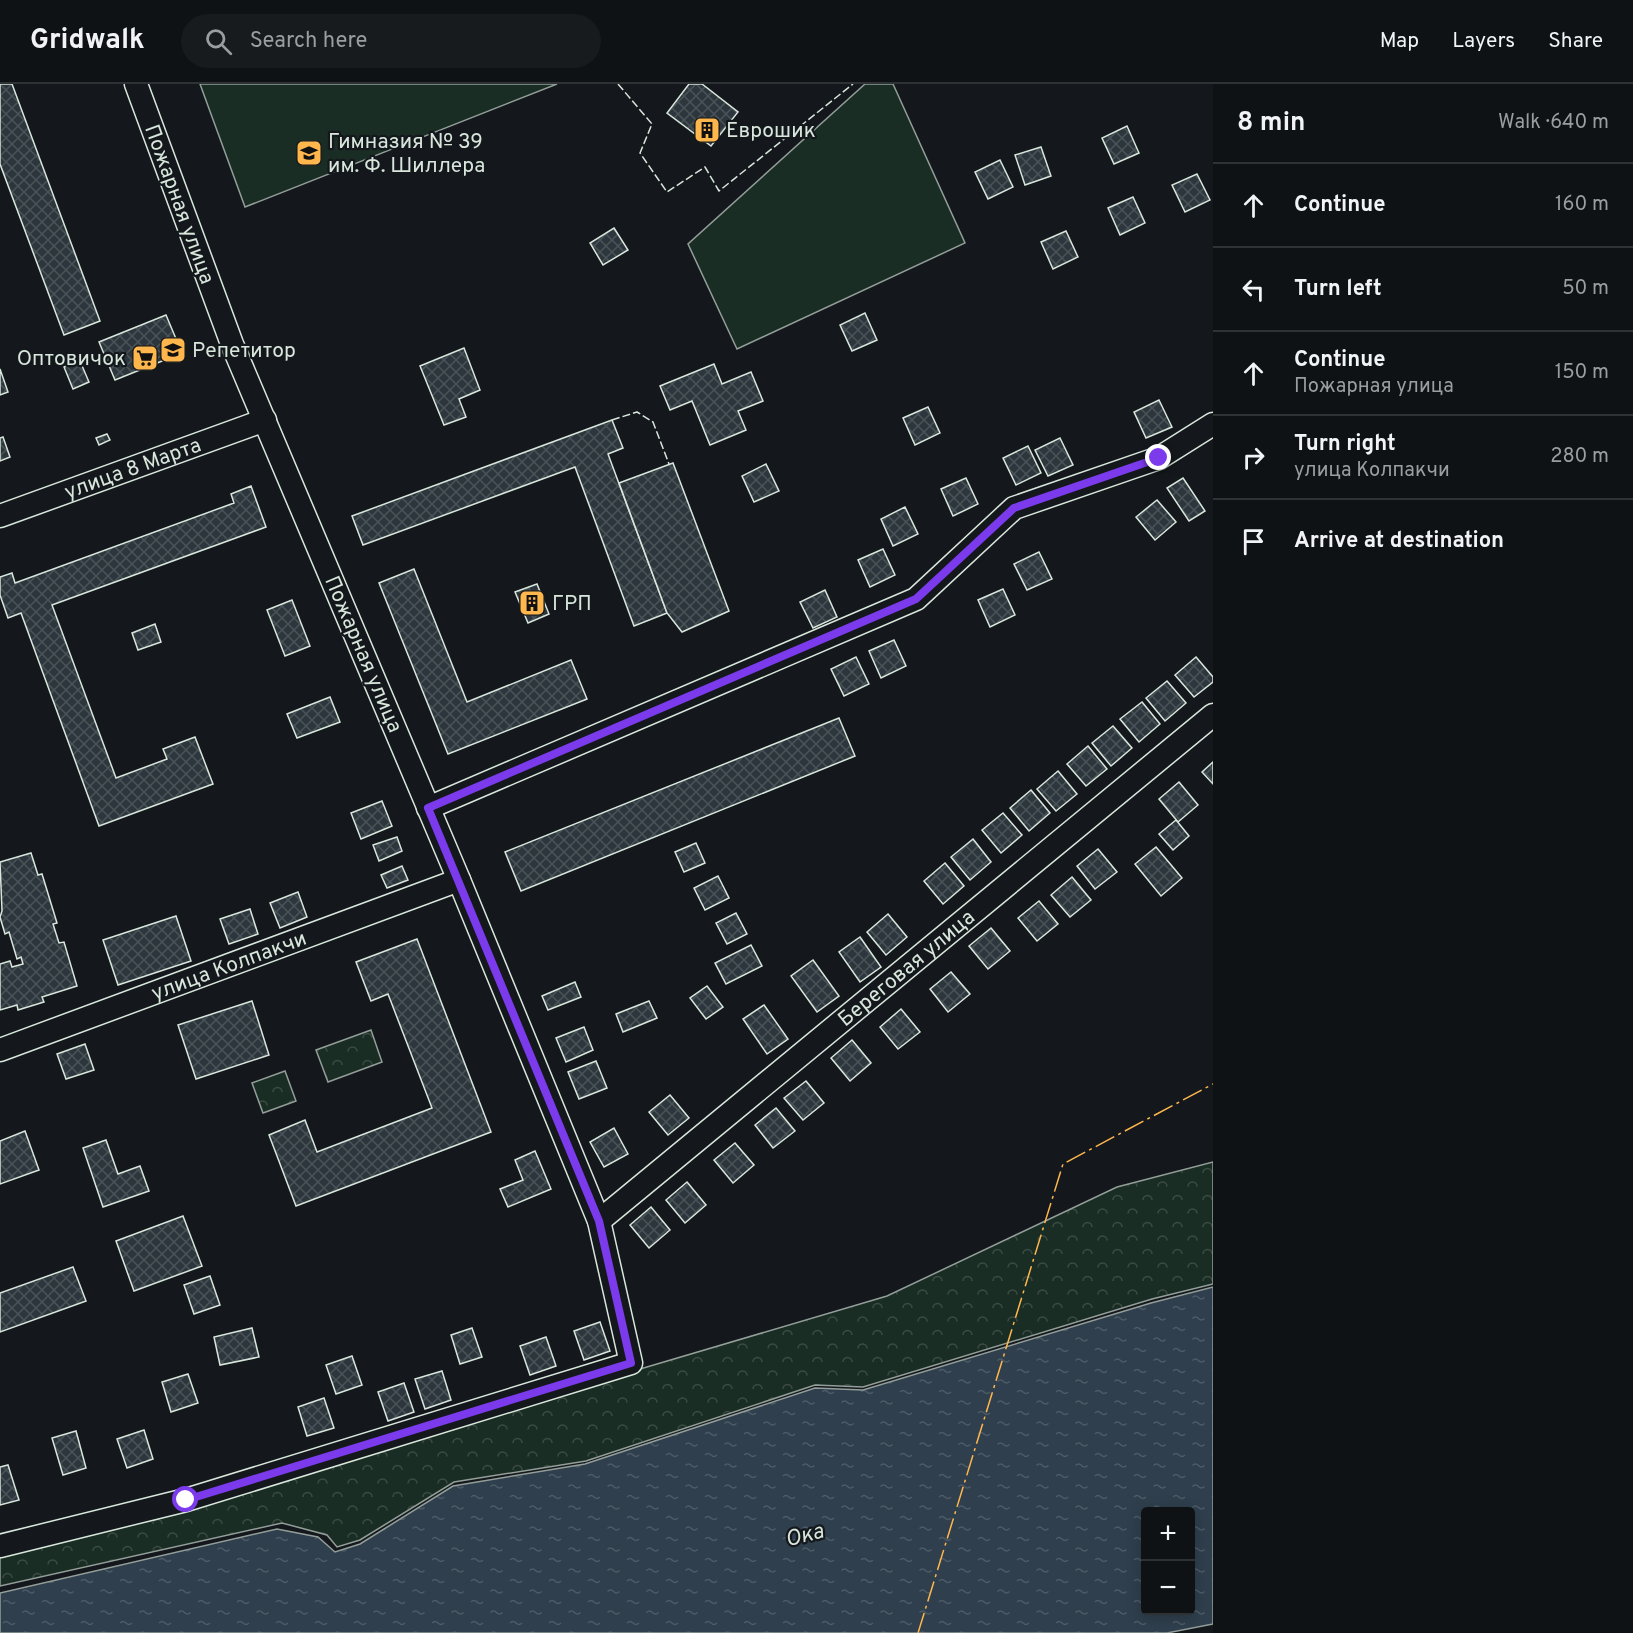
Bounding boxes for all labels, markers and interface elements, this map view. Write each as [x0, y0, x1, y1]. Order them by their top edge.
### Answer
search box [181, 14, 601, 68]
text: Gridwalk [30, 23, 145, 59]
icon: search [202, 25, 235, 58]
text: Search here [250, 28, 367, 55]
text: Map [1380, 28, 1419, 55]
text: Layers [1452, 28, 1515, 55]
text: Share [1548, 28, 1603, 55]
text: 8 min [1237, 107, 1305, 140]
text: Walk · 640 m [1498, 110, 1609, 136]
building icon: Еврошик [692, 115, 722, 145]
place label: Еврошик [726, 118, 816, 145]
street label: Пожарная улица [137, 121, 220, 288]
place label: Гимназия № 39 им. Ф. Шиллера [328, 129, 485, 180]
school or university icon: Гимназия № 39 им. Ф. Шиллера [294, 138, 324, 168]
icon: ahead [1237, 189, 1270, 222]
text: Continue [1294, 192, 1385, 219]
text: 160 m [1555, 192, 1609, 218]
icon: left [1237, 273, 1270, 306]
text: Turn left [1294, 276, 1382, 303]
text: 50 m [1562, 276, 1609, 302]
school or university icon: Репетитор [158, 335, 188, 365]
place label: Репетитор [192, 338, 296, 365]
supermarket icon: Оптовичок [130, 343, 160, 373]
place label: Оптовичок [17, 346, 126, 373]
text: Continue [1294, 347, 1385, 374]
icon: ahead [1237, 357, 1270, 390]
text: 150 m [1555, 360, 1609, 386]
text: Пожарная улица [1294, 374, 1454, 400]
text: Turn right [1294, 431, 1396, 458]
street label: улица 8 Марта [61, 432, 205, 506]
icon: right [1237, 441, 1270, 474]
route end [1145, 444, 1171, 470]
text: 280 m [1550, 444, 1609, 470]
text: улица Колпакчи [1294, 458, 1450, 484]
icon: arrive [1237, 525, 1270, 558]
text: Arrive at destination [1294, 528, 1504, 555]
street label: Пожарная улица [317, 572, 408, 737]
building icon: ГРП [517, 588, 547, 618]
place label: ГРП [552, 591, 592, 618]
street label: Береговая улица [833, 905, 981, 1033]
street label: улица Колпакчи [148, 926, 311, 1008]
route start [172, 1486, 198, 1512]
map controls [1141, 1507, 1195, 1615]
button: + [1141, 1507, 1195, 1561]
water label: Ока [783, 1518, 827, 1554]
button: − [1141, 1561, 1195, 1615]

